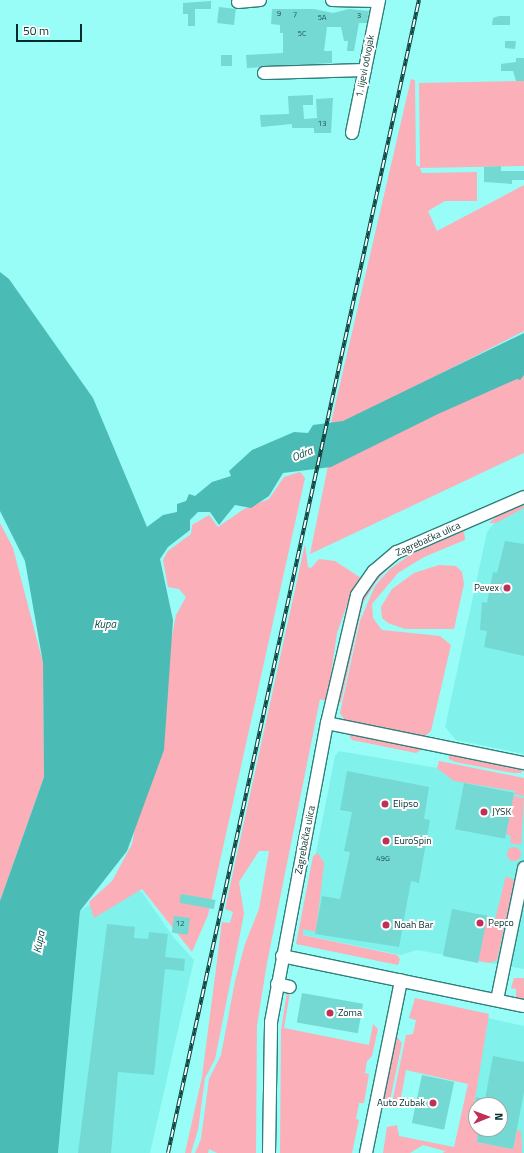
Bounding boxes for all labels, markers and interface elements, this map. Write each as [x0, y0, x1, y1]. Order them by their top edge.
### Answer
house number: 9 [277, 9, 281, 19]
house number: 7 [293, 10, 297, 20]
house number: 3 [357, 11, 361, 21]
house number: 5A [317, 13, 327, 23]
scale bar [18, 16, 84, 42]
text: 50 m [23, 21, 49, 40]
house number: 5C [298, 29, 306, 39]
street label: 1. lijevi odvojak [353, 34, 377, 98]
house number: 13 [318, 119, 326, 129]
water label: Odra [290, 444, 314, 464]
street label: Zagrebačka ulica [394, 519, 462, 559]
place label: Pevex [474, 582, 499, 594]
marker: Pevex [502, 583, 512, 593]
water label: Kupa [94, 617, 116, 631]
place label: Elipso [393, 798, 418, 810]
marker: Elipso [380, 799, 390, 809]
street label: Zagrebačka ulica [292, 805, 318, 875]
place label: JYSK [492, 806, 511, 818]
marker: JYSK [479, 807, 489, 817]
place label: EuroSpin [394, 835, 432, 847]
marker: EuroSpin [381, 836, 391, 846]
house number: 49G [376, 854, 390, 864]
place label: Pepco [488, 917, 514, 929]
marker: Pepco [475, 918, 485, 928]
house number: 12 [176, 919, 184, 929]
place label: Noah Bar [394, 919, 433, 931]
marker: Noah Bar [381, 920, 391, 930]
water label: Kupa [30, 930, 48, 954]
place label: Zoma [338, 1007, 362, 1019]
marker: Zoma [325, 1008, 335, 1018]
place label: Auto Zubak [377, 1097, 425, 1109]
north arrow [468, 1097, 508, 1137]
marker: Auto Zubak [428, 1098, 438, 1108]
text: N [491, 1113, 507, 1121]

